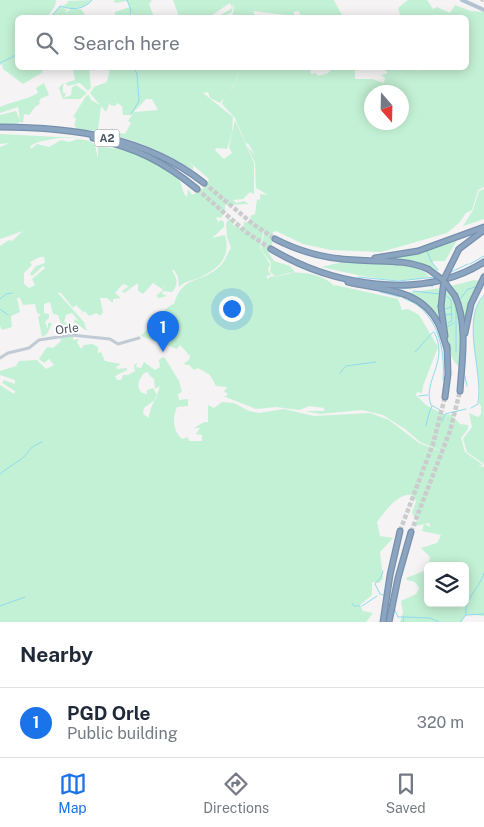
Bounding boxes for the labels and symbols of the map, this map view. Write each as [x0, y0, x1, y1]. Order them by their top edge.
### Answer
north arrow [364, 85, 409, 130]
road number: A2 [94, 130, 120, 146]
your location [219, 296, 245, 322]
pin: 1 [147, 311, 179, 352]
street label: Orle [54, 321, 80, 337]

